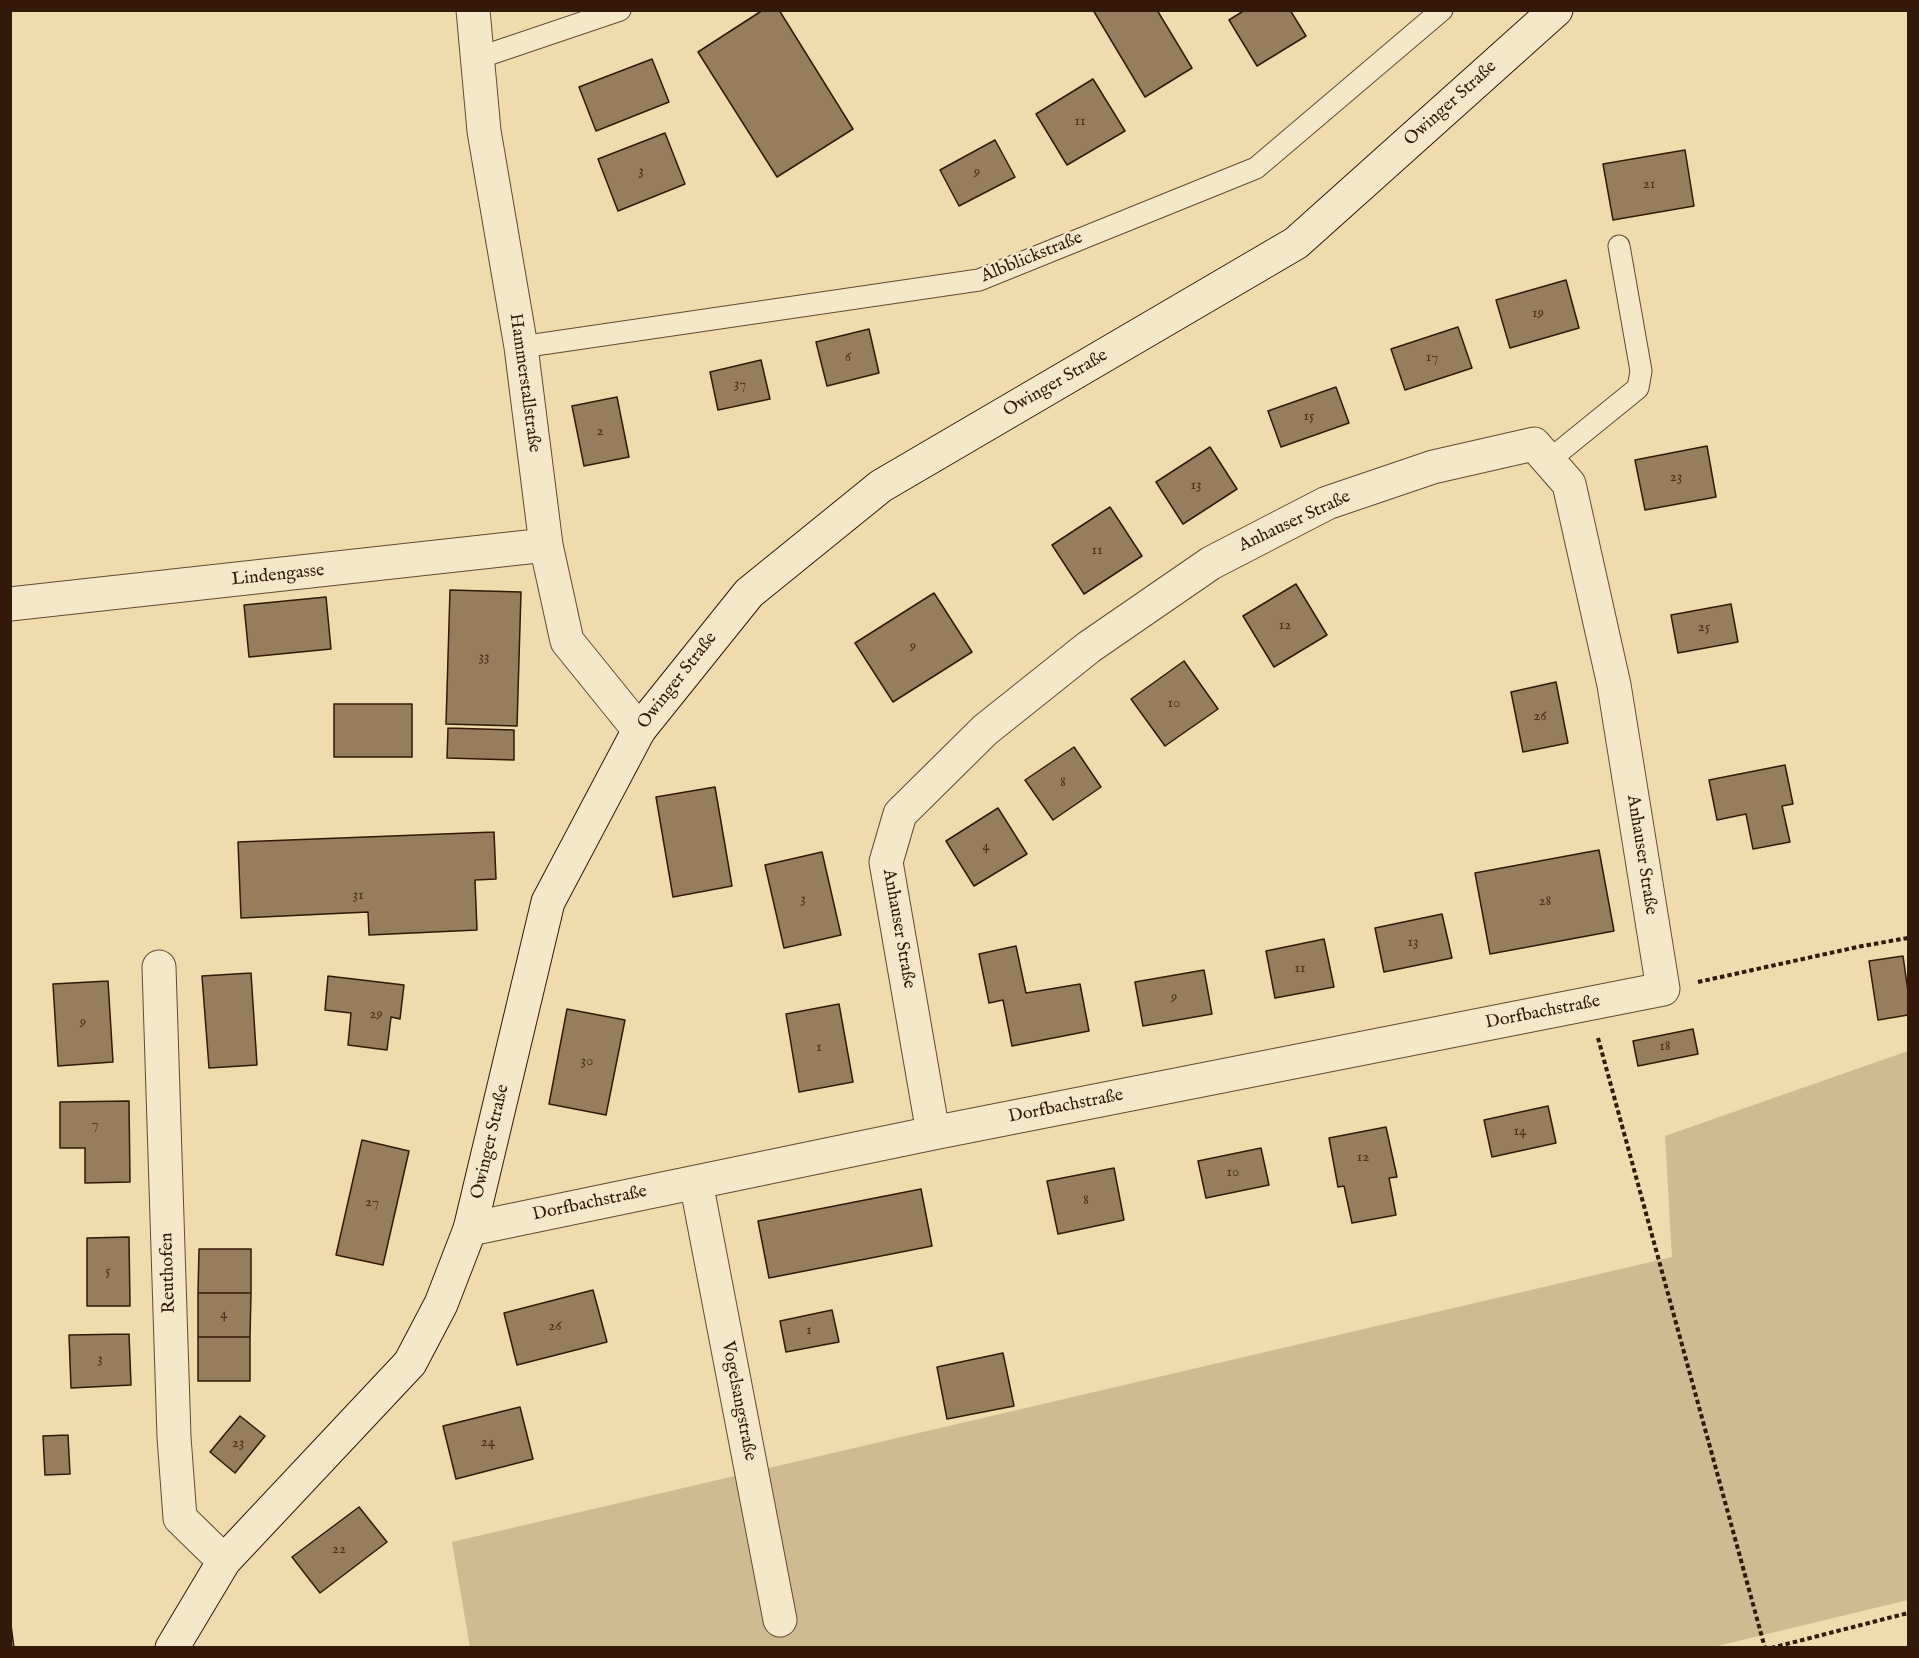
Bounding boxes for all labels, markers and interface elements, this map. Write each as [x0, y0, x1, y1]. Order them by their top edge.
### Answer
street label: Owinger Straße [1400, 57, 1502, 151]
house number: 11 [1074, 113, 1086, 131]
house number: 3 [638, 163, 644, 181]
house number: 9 [974, 164, 980, 182]
house number: 21 [1643, 176, 1655, 194]
street label: Albblickstraße [978, 228, 1086, 288]
house number: 19 [1532, 305, 1544, 323]
street label: Hammerstallstraße [504, 312, 544, 454]
street label: Owinger Straße [1000, 345, 1112, 423]
house number: 6 [845, 349, 851, 367]
house number: 17 [1426, 349, 1438, 367]
house number: 37 [734, 376, 746, 394]
house number: 15 [1303, 408, 1315, 426]
house number: 2 [596, 423, 604, 441]
house number: 23 [1670, 469, 1682, 487]
house number: 13 [1190, 477, 1202, 495]
street label: Anhauser Straße [1236, 487, 1354, 557]
house number: 11 [1091, 542, 1103, 560]
street label: Lindengasse [231, 560, 325, 592]
house number: 12 [1279, 617, 1291, 635]
house number: 25 [1698, 619, 1710, 637]
street label: Owinger Straße [633, 628, 723, 734]
house number: 9 [910, 638, 916, 656]
house number: 33 [478, 649, 490, 667]
house number: 10 [1168, 695, 1180, 713]
house number: 26 [1533, 708, 1547, 726]
house number: 8 [1060, 774, 1066, 792]
street label: Anhauser Straße [1621, 794, 1661, 916]
house number: 4 [982, 838, 990, 856]
street label: Anhauser Straße [877, 868, 919, 990]
house number: 31 [352, 887, 364, 905]
house number: 3 [800, 891, 806, 909]
house number: 28 [1539, 893, 1551, 911]
house number: 13 [1407, 934, 1419, 952]
house number: 11 [1294, 960, 1306, 978]
house number: 9 [1171, 989, 1177, 1007]
street label: Dorfbachstraße [1484, 991, 1602, 1035]
house number: 29 [369, 1006, 383, 1024]
house number: 9 [80, 1014, 86, 1032]
house number: 18 [1659, 1038, 1671, 1056]
house number: 1 [816, 1039, 822, 1057]
house number: 30 [581, 1053, 593, 1071]
street label: Owinger Straße [467, 1083, 515, 1201]
street label: Dorfbachstraße [1007, 1085, 1125, 1129]
house number: 7 [91, 1116, 99, 1134]
house number: 14 [1514, 1123, 1526, 1141]
house number: 12 [1357, 1149, 1369, 1167]
house number: 10 [1227, 1164, 1239, 1182]
street label: Dorfbachstraße [531, 1181, 649, 1227]
house number: 8 [1083, 1192, 1089, 1210]
house number: 27 [365, 1194, 379, 1212]
street label: Reuthofen [157, 1232, 181, 1314]
house number: 5 [105, 1263, 111, 1281]
house number: 4 [220, 1306, 228, 1324]
house number: 26 [548, 1318, 562, 1336]
house number: 1 [806, 1322, 812, 1340]
street label: Vogelsangstraße [716, 1339, 760, 1463]
house number: 3 [97, 1351, 103, 1369]
house number: 24 [481, 1434, 495, 1452]
house number: 23 [232, 1435, 244, 1453]
house number: 22 [332, 1541, 346, 1559]

